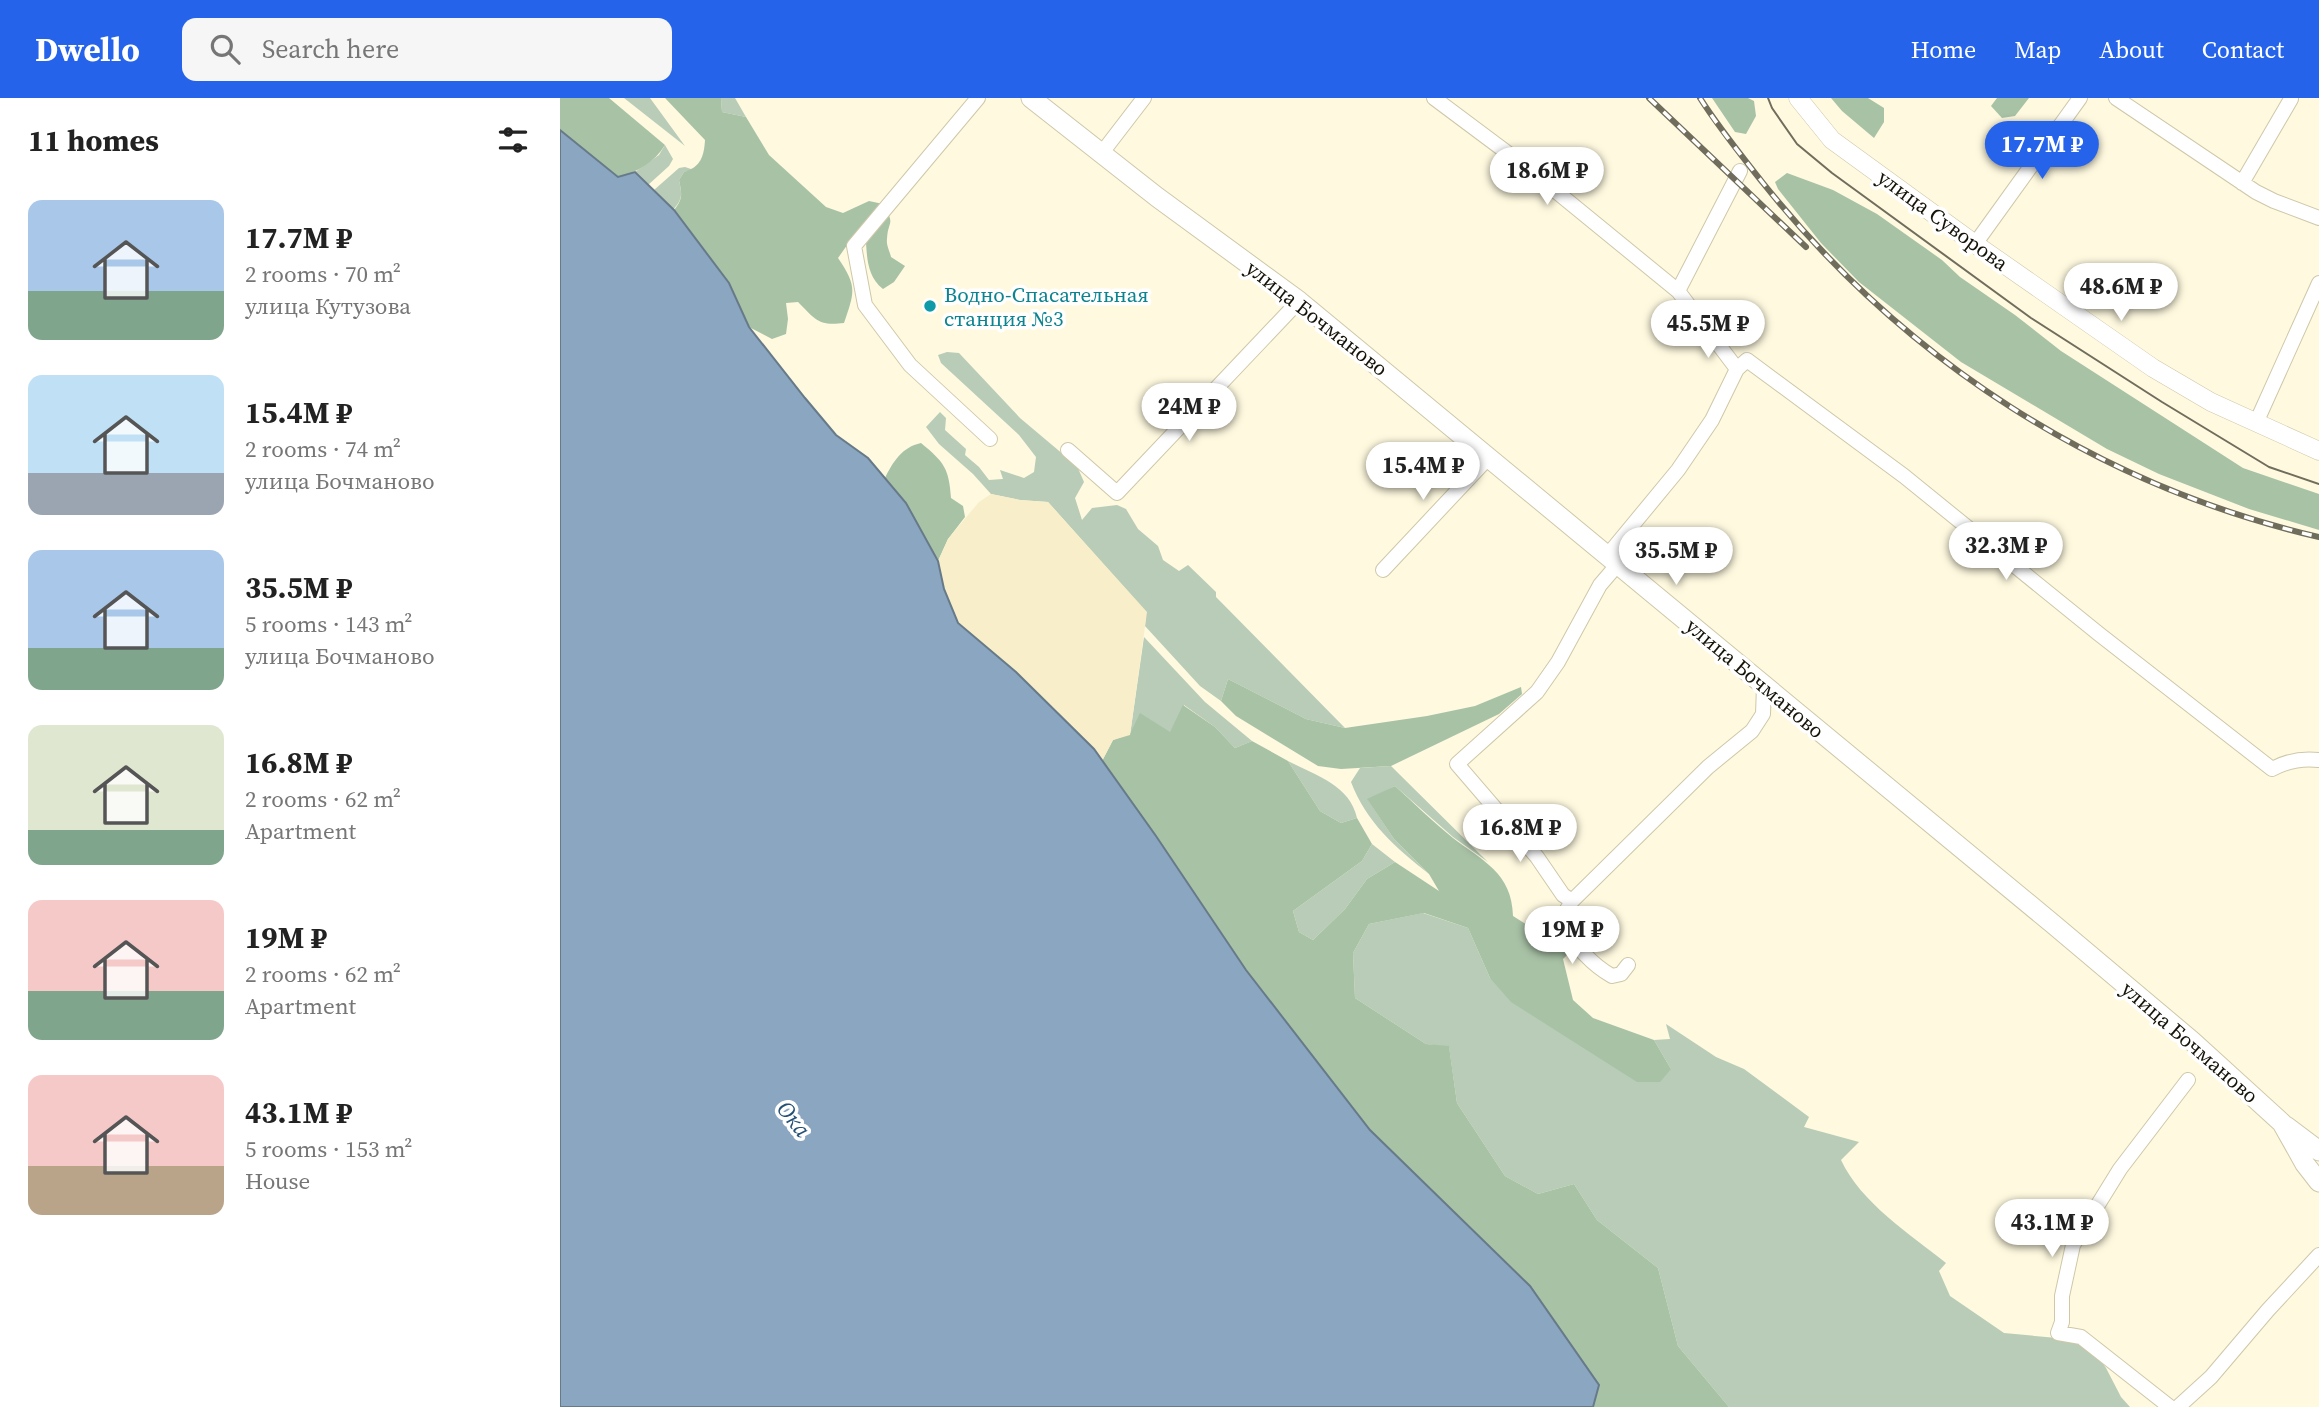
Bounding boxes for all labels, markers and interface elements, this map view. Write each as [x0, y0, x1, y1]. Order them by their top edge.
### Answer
search box [182, 18, 672, 81]
text: Dwello [35, 27, 140, 72]
icon: search [206, 30, 244, 68]
text: Search here [262, 31, 399, 67]
text: Home [1911, 33, 1976, 66]
text: Map [2014, 33, 2061, 66]
text: About [2099, 33, 2164, 66]
text: Contact [2202, 33, 2284, 66]
text: 11 homes [28, 120, 159, 161]
icon: filters [494, 121, 532, 159]
pin: 17.7M ₽ [1977, 122, 2107, 181]
text: 17.7M ₽ [2001, 128, 2083, 160]
pin: 18.6M ₽ [1482, 148, 1612, 207]
text: 18.6M ₽ [1506, 154, 1588, 186]
street label: улица Суворова [1872, 163, 2015, 278]
text: 17.7M ₽ [245, 217, 352, 258]
icon: home [84, 228, 168, 312]
street label: улица Бочманово [1240, 253, 1394, 383]
text: 2 rooms · 70 m² [245, 258, 401, 290]
pin: 48.6M ₽ [2056, 264, 2186, 323]
text: 48.6M ₽ [2080, 270, 2162, 302]
place label: Водно-Спасательная станция №3 [944, 280, 1149, 333]
text: улица Кутузова [245, 290, 411, 322]
marker: Водно-Спасательная станция №3 [922, 298, 938, 314]
pin: 45.5M ₽ [1643, 300, 1773, 360]
text: 45.5M ₽ [1667, 307, 1749, 339]
pin: 24M ₽ [1140, 384, 1238, 443]
text: 24M ₽ [1158, 390, 1220, 422]
text: 15.4M ₽ [245, 392, 352, 433]
icon: home [84, 403, 168, 487]
text: 2 rooms · 74 m² [245, 433, 401, 465]
pin: 15.4M ₽ [1358, 442, 1488, 502]
text: 15.4M ₽ [1382, 449, 1464, 481]
text: улица Бочманово [245, 465, 435, 497]
pin: 32.3M ₽ [1941, 522, 2071, 582]
pin: 35.5M ₽ [1611, 528, 1741, 587]
text: 32.3M ₽ [1965, 529, 2047, 561]
text: 35.5M ₽ [1635, 534, 1717, 566]
text: 35.5M ₽ [245, 567, 352, 608]
icon: home [84, 578, 168, 662]
text: 5 rooms · 143 m² [245, 608, 412, 640]
street label: улица Бочманово [1679, 611, 1831, 745]
text: улица Бочманово [245, 640, 435, 672]
text: 16.8M ₽ [245, 742, 352, 783]
icon: home [84, 753, 168, 837]
text: 2 rooms · 62 m² [245, 783, 401, 815]
pin: 16.8M ₽ [1455, 804, 1585, 864]
text: 16.8M ₽ [1479, 811, 1561, 843]
text: Apartment [245, 815, 356, 847]
pin: 19M ₽ [1523, 906, 1621, 966]
text: 19M ₽ [1541, 913, 1603, 945]
text: 19M ₽ [245, 917, 327, 958]
icon: home [84, 928, 168, 1012]
text: 2 rooms · 62 m² [245, 958, 401, 990]
street label: улица Бочманово [2115, 974, 2265, 1110]
text: Apartment [245, 990, 356, 1022]
text: 43.1M ₽ [245, 1092, 352, 1133]
water label: Ока [769, 1094, 819, 1144]
icon: home [84, 1103, 168, 1187]
text: 5 rooms · 153 m² [245, 1133, 412, 1165]
text: House [245, 1165, 310, 1197]
pin: 43.1M ₽ [1987, 1200, 2117, 1259]
text: 43.1M ₽ [2011, 1206, 2093, 1238]

